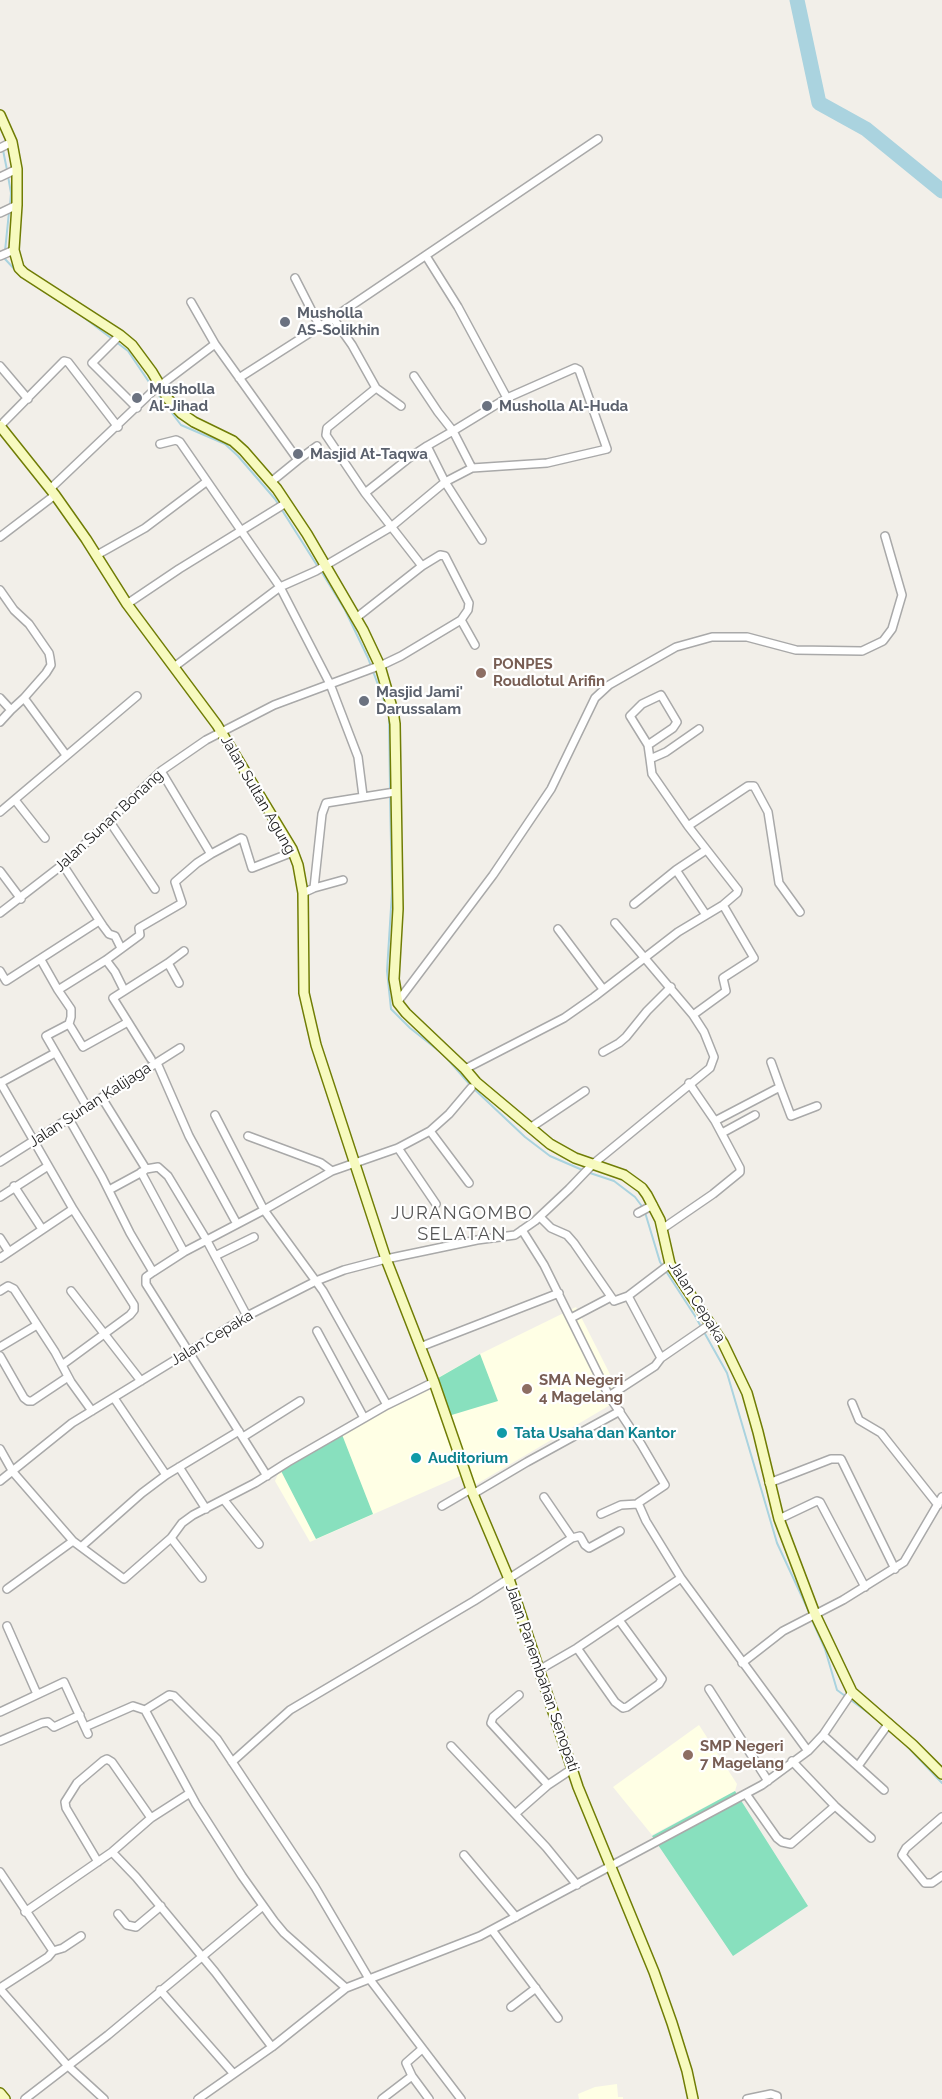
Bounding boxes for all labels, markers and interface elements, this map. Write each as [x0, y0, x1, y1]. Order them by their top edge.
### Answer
place label: Musholla AS-Solikhin [297, 304, 380, 339]
marker: Musholla AS-Solikhin [278, 315, 292, 329]
place label: Musholla Al-Jihad [149, 380, 215, 415]
marker: Musholla Al-Jihad [130, 391, 144, 405]
place label: Musholla Al-Huda [499, 397, 628, 415]
marker: Musholla Al-Huda [480, 399, 494, 413]
place label: Masjid At-Taqwa [310, 445, 428, 463]
marker: Masjid At-Taqwa [291, 447, 305, 461]
place label: PONPES Roudlotul Arifin [493, 655, 605, 690]
marker: PONPES Roudlotul Arifin [474, 666, 488, 680]
place label: Masjid Jami' Darussalam [376, 683, 463, 718]
marker: Masjid Jami' Darussalam [357, 694, 371, 708]
street label: Jalan Sultan Agung [217, 732, 299, 858]
street label: Jalan Sunan Bonang [51, 766, 167, 876]
street label: Jalan Sunan Kalijaga [26, 1059, 154, 1151]
district label: JURANGOMBO SELATAN [391, 1203, 533, 1246]
street label: Jalan Cepaka [665, 1258, 729, 1346]
street label: Jalan Cepaka [168, 1306, 256, 1370]
place label: SMA Negeri 4 Magelang [539, 1371, 623, 1406]
marker: SMA Negeri 4 Magelang [520, 1382, 534, 1396]
place label: Tata Usaha dan Kantor [514, 1424, 676, 1442]
marker: Tata Usaha dan Kantor [495, 1426, 509, 1440]
place label: Auditorium [428, 1449, 508, 1467]
marker: Auditorium [409, 1451, 423, 1465]
street label: Jalan Panembahan Senopati [501, 1582, 583, 1774]
place label: SMP Negeri 7 Magelang [700, 1737, 784, 1772]
marker: SMP Negeri 7 Magelang [681, 1748, 695, 1762]

